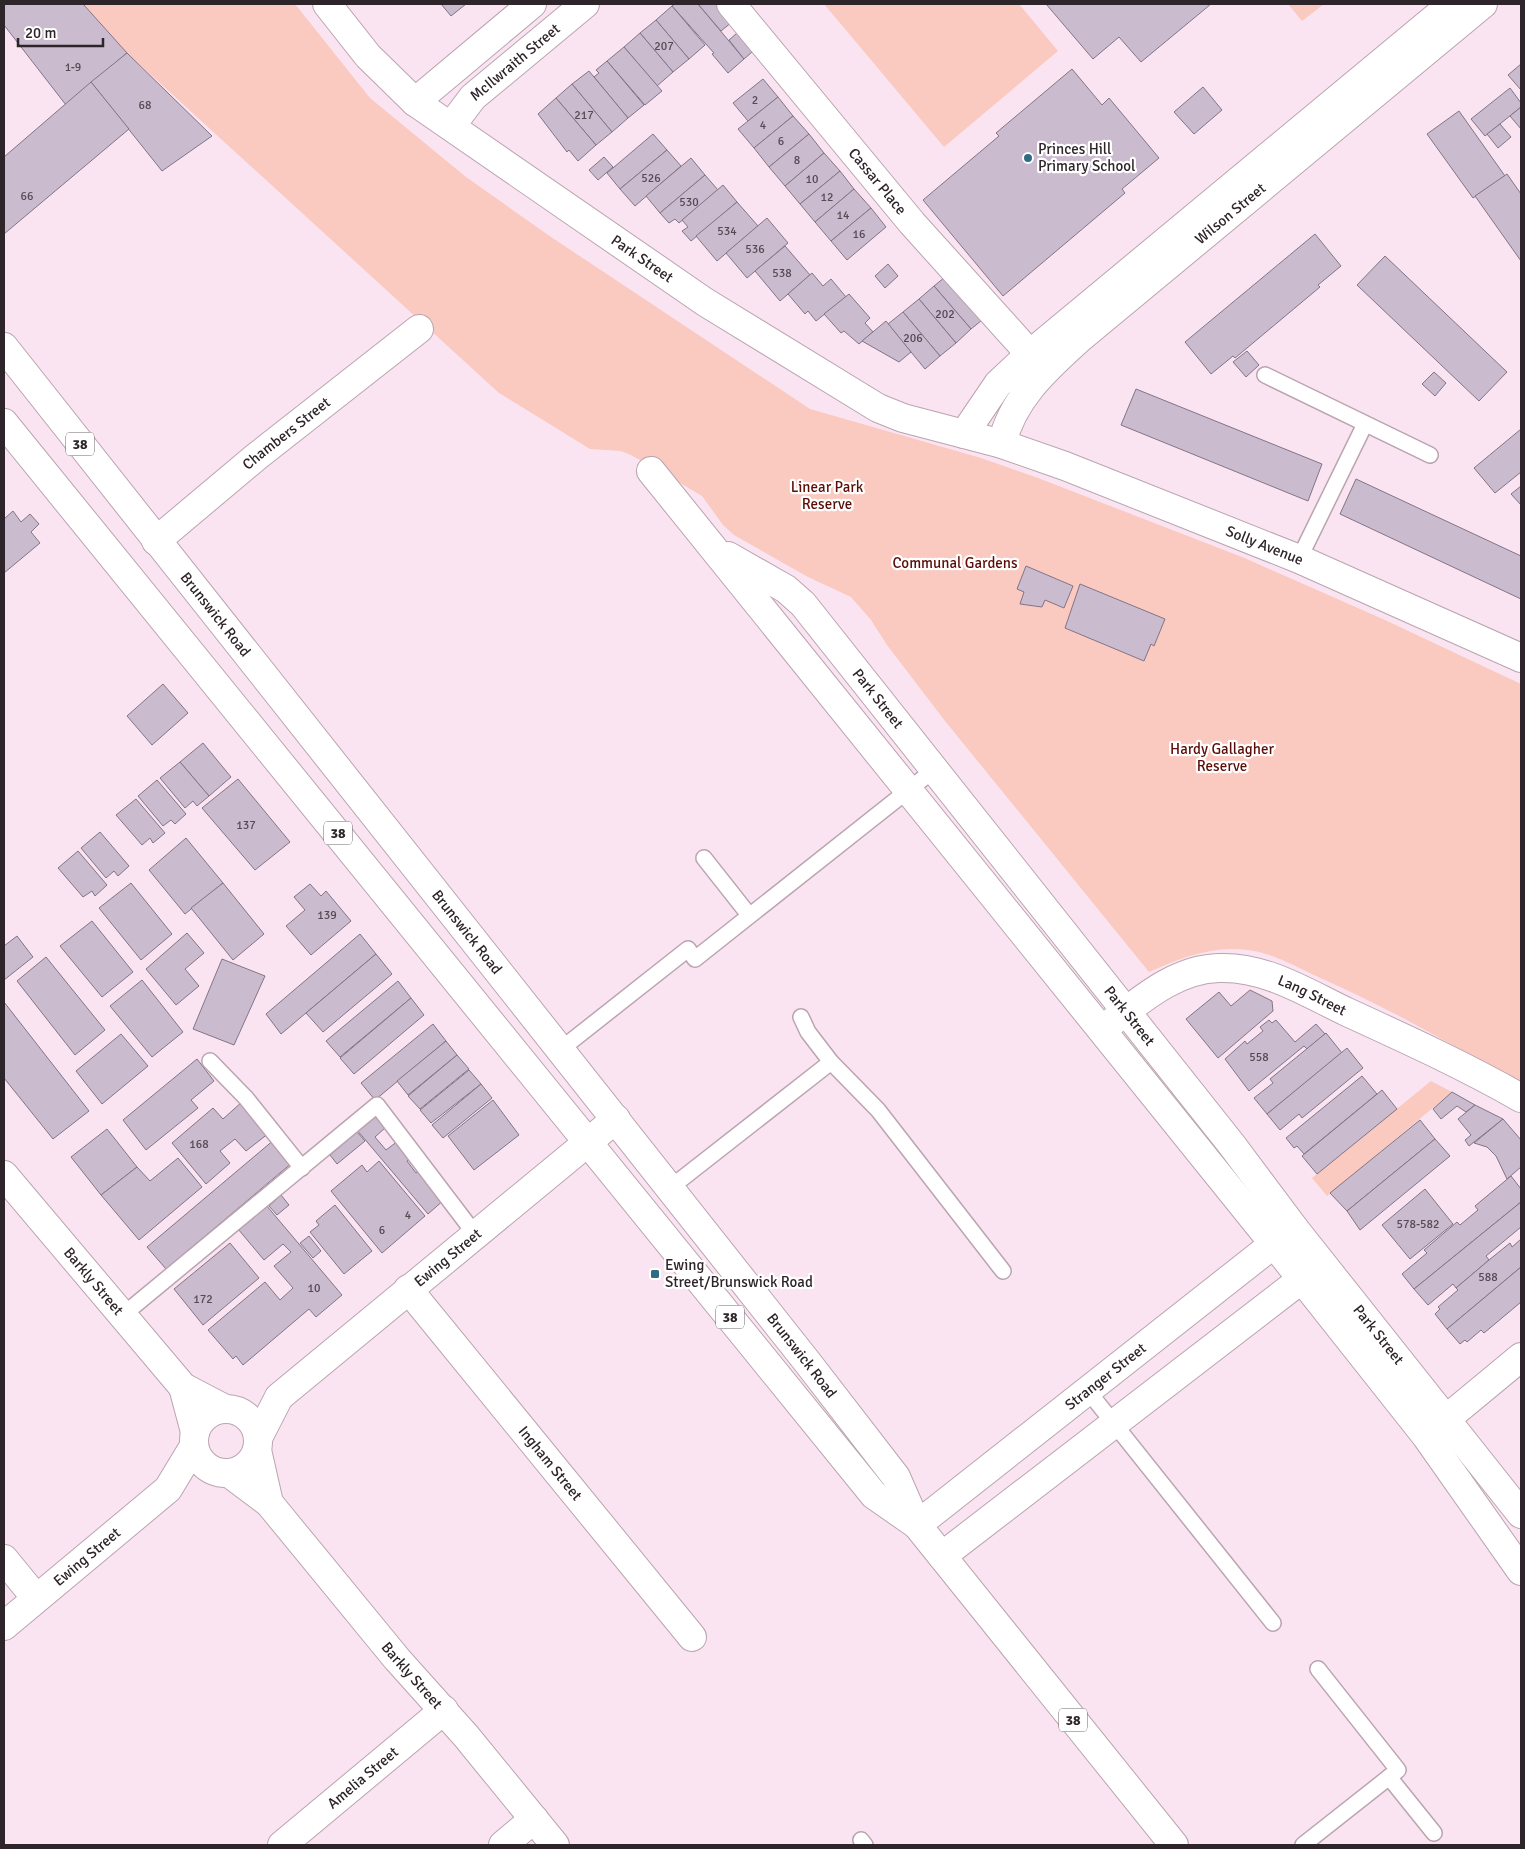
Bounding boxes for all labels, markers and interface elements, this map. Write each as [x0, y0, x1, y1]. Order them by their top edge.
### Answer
scale bar [18, 15, 102, 47]
street label: McIlwraith Street [466, 20, 564, 105]
text: 20 m [25, 24, 56, 42]
house number: 207 [654, 39, 674, 54]
house number: 1-9 [65, 60, 81, 75]
house number: 2 [752, 93, 758, 108]
house number: 68 [139, 98, 151, 113]
house number: 217 [574, 108, 594, 123]
house number: 4 [760, 118, 767, 133]
house number: 6 [778, 134, 784, 149]
place label: Princes Hill Primary School [1038, 140, 1135, 175]
street label: Cassar Place [845, 144, 910, 218]
marker: Princes Hill Primary School [1022, 152, 1034, 164]
house number: 8 [794, 153, 800, 168]
house number: 526 [641, 171, 661, 186]
house number: 10 [806, 172, 818, 187]
street label: Wilson Street [1191, 179, 1269, 248]
house number: 66 [21, 189, 33, 204]
house number: 12 [821, 190, 833, 205]
house number: 530 [679, 195, 699, 210]
house number: 14 [837, 208, 850, 223]
house number: 534 [717, 224, 737, 239]
house number: 16 [853, 227, 865, 242]
street label: Park Street [608, 231, 677, 286]
house number: 536 [745, 242, 765, 257]
house number: 538 [772, 266, 792, 281]
house number: 202 [935, 307, 955, 322]
house number: 206 [903, 331, 923, 346]
street label: Chambers Street [239, 393, 334, 474]
road number: 38 [66, 432, 94, 456]
park label: Linear Park Reserve [791, 478, 864, 513]
street label: Solly Avenue [1223, 522, 1306, 569]
park label: Communal Gardens [892, 554, 1018, 572]
street label: Brunswick Road [177, 569, 255, 660]
street label: Park Street [849, 665, 907, 732]
park label: Hardy Gallagher Reserve [1170, 740, 1274, 775]
house number: 137 [236, 818, 256, 833]
road number: 38 [324, 821, 352, 844]
street label: Brunswick Road [428, 886, 506, 978]
house number: 139 [317, 908, 337, 923]
street label: Lang Street [1275, 971, 1349, 1019]
street label: Park Street [1100, 982, 1159, 1049]
house number: 558 [1249, 1050, 1269, 1065]
house number: 168 [189, 1137, 209, 1152]
house number: 4 [405, 1208, 412, 1223]
house number: 578-582 [1396, 1217, 1440, 1232]
house number: 6 [379, 1223, 385, 1238]
street label: Ewing Street [411, 1225, 485, 1291]
street label: Barkly Street [60, 1244, 127, 1319]
place label: Ewing Street/Brunswick Road [665, 1256, 813, 1291]
marker: Ewing Street/Brunswick Road [649, 1268, 661, 1280]
house number: 588 [1478, 1270, 1498, 1285]
house number: 10 [308, 1281, 320, 1296]
house number: 172 [193, 1292, 213, 1307]
street label: Park Street [1349, 1301, 1408, 1368]
road number: 38 [716, 1305, 744, 1328]
street label: Brunswick Road [763, 1310, 841, 1401]
street label: Stranger Street [1061, 1339, 1150, 1414]
street label: Ingham Street [515, 1422, 586, 1504]
street label: Ewing Street [50, 1524, 124, 1590]
street label: Barkly Street [378, 1638, 446, 1713]
road number: 38 [1059, 1708, 1087, 1732]
street label: Amelia Street [323, 1743, 402, 1813]

